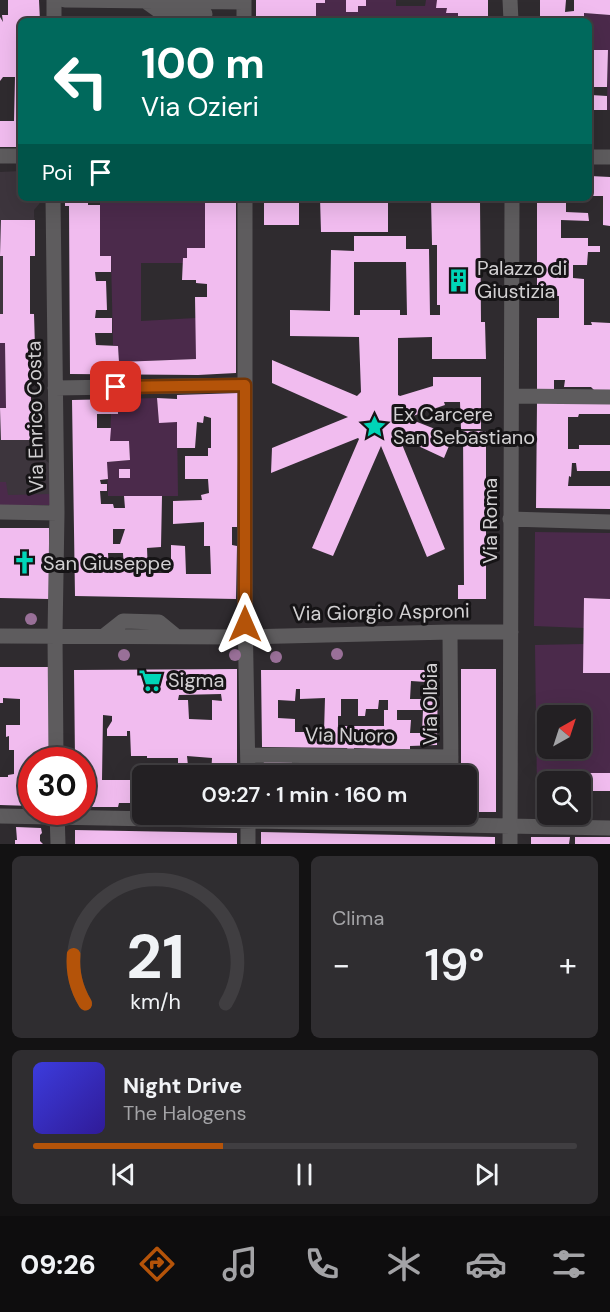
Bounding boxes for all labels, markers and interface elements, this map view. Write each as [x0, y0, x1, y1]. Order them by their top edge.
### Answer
text: 100 m [141, 36, 265, 91]
icon: left [42, 42, 120, 120]
text: Via Ozieri [141, 89, 259, 124]
icon: arrive [84, 156, 117, 189]
text: Poi [42, 158, 72, 187]
place label: Palazzo di Giustizia [477, 255, 567, 304]
building icon: Palazzo di Giustizia [446, 267, 472, 293]
street label: Via Enrico Costa [21, 341, 49, 493]
pin [90, 361, 141, 412]
icon: arrive [99, 370, 132, 403]
place label: Ex Carcere San Sebastiano [393, 401, 535, 450]
place icon: Ex Carcere San Sebastiano [362, 413, 388, 439]
street label: Via Roma [477, 478, 503, 564]
church icon: San Giuseppe [12, 550, 38, 576]
place label: San Giuseppe [43, 550, 172, 576]
position arrow [213, 592, 277, 656]
street label: Via Giorgio Asproni [292, 597, 470, 627]
street label: Via Olbia [417, 663, 443, 745]
supermarket icon: Sigma [137, 667, 163, 693]
place label: Sigma [168, 667, 224, 693]
north arrow [537, 705, 591, 759]
map controls [537, 705, 591, 825]
street label: Via Nuoro [305, 721, 395, 749]
speed limit sign: 30 [18, 747, 96, 825]
button: search [537, 771, 591, 825]
text: 09:27 · 1 min · 160 m [202, 780, 407, 809]
text: Clima [332, 905, 384, 931]
text: 21 [126, 916, 185, 997]
text: 19° [424, 935, 485, 994]
text: − [332, 943, 350, 986]
text: + [559, 943, 577, 986]
text: km/h [130, 988, 181, 1016]
text: Night Drive [123, 1071, 242, 1100]
text: The Halogens [123, 1100, 246, 1126]
icon: previous [107, 1158, 140, 1191]
icon: pause [288, 1158, 321, 1191]
icon: next [470, 1158, 503, 1191]
icon: directions [136, 1243, 178, 1285]
icon: music [219, 1243, 261, 1285]
icon: phone [301, 1243, 343, 1285]
icon: climate [383, 1243, 425, 1285]
icon: car [465, 1243, 507, 1285]
icon: filters [548, 1243, 590, 1285]
text: 09:26 [20, 1247, 96, 1282]

